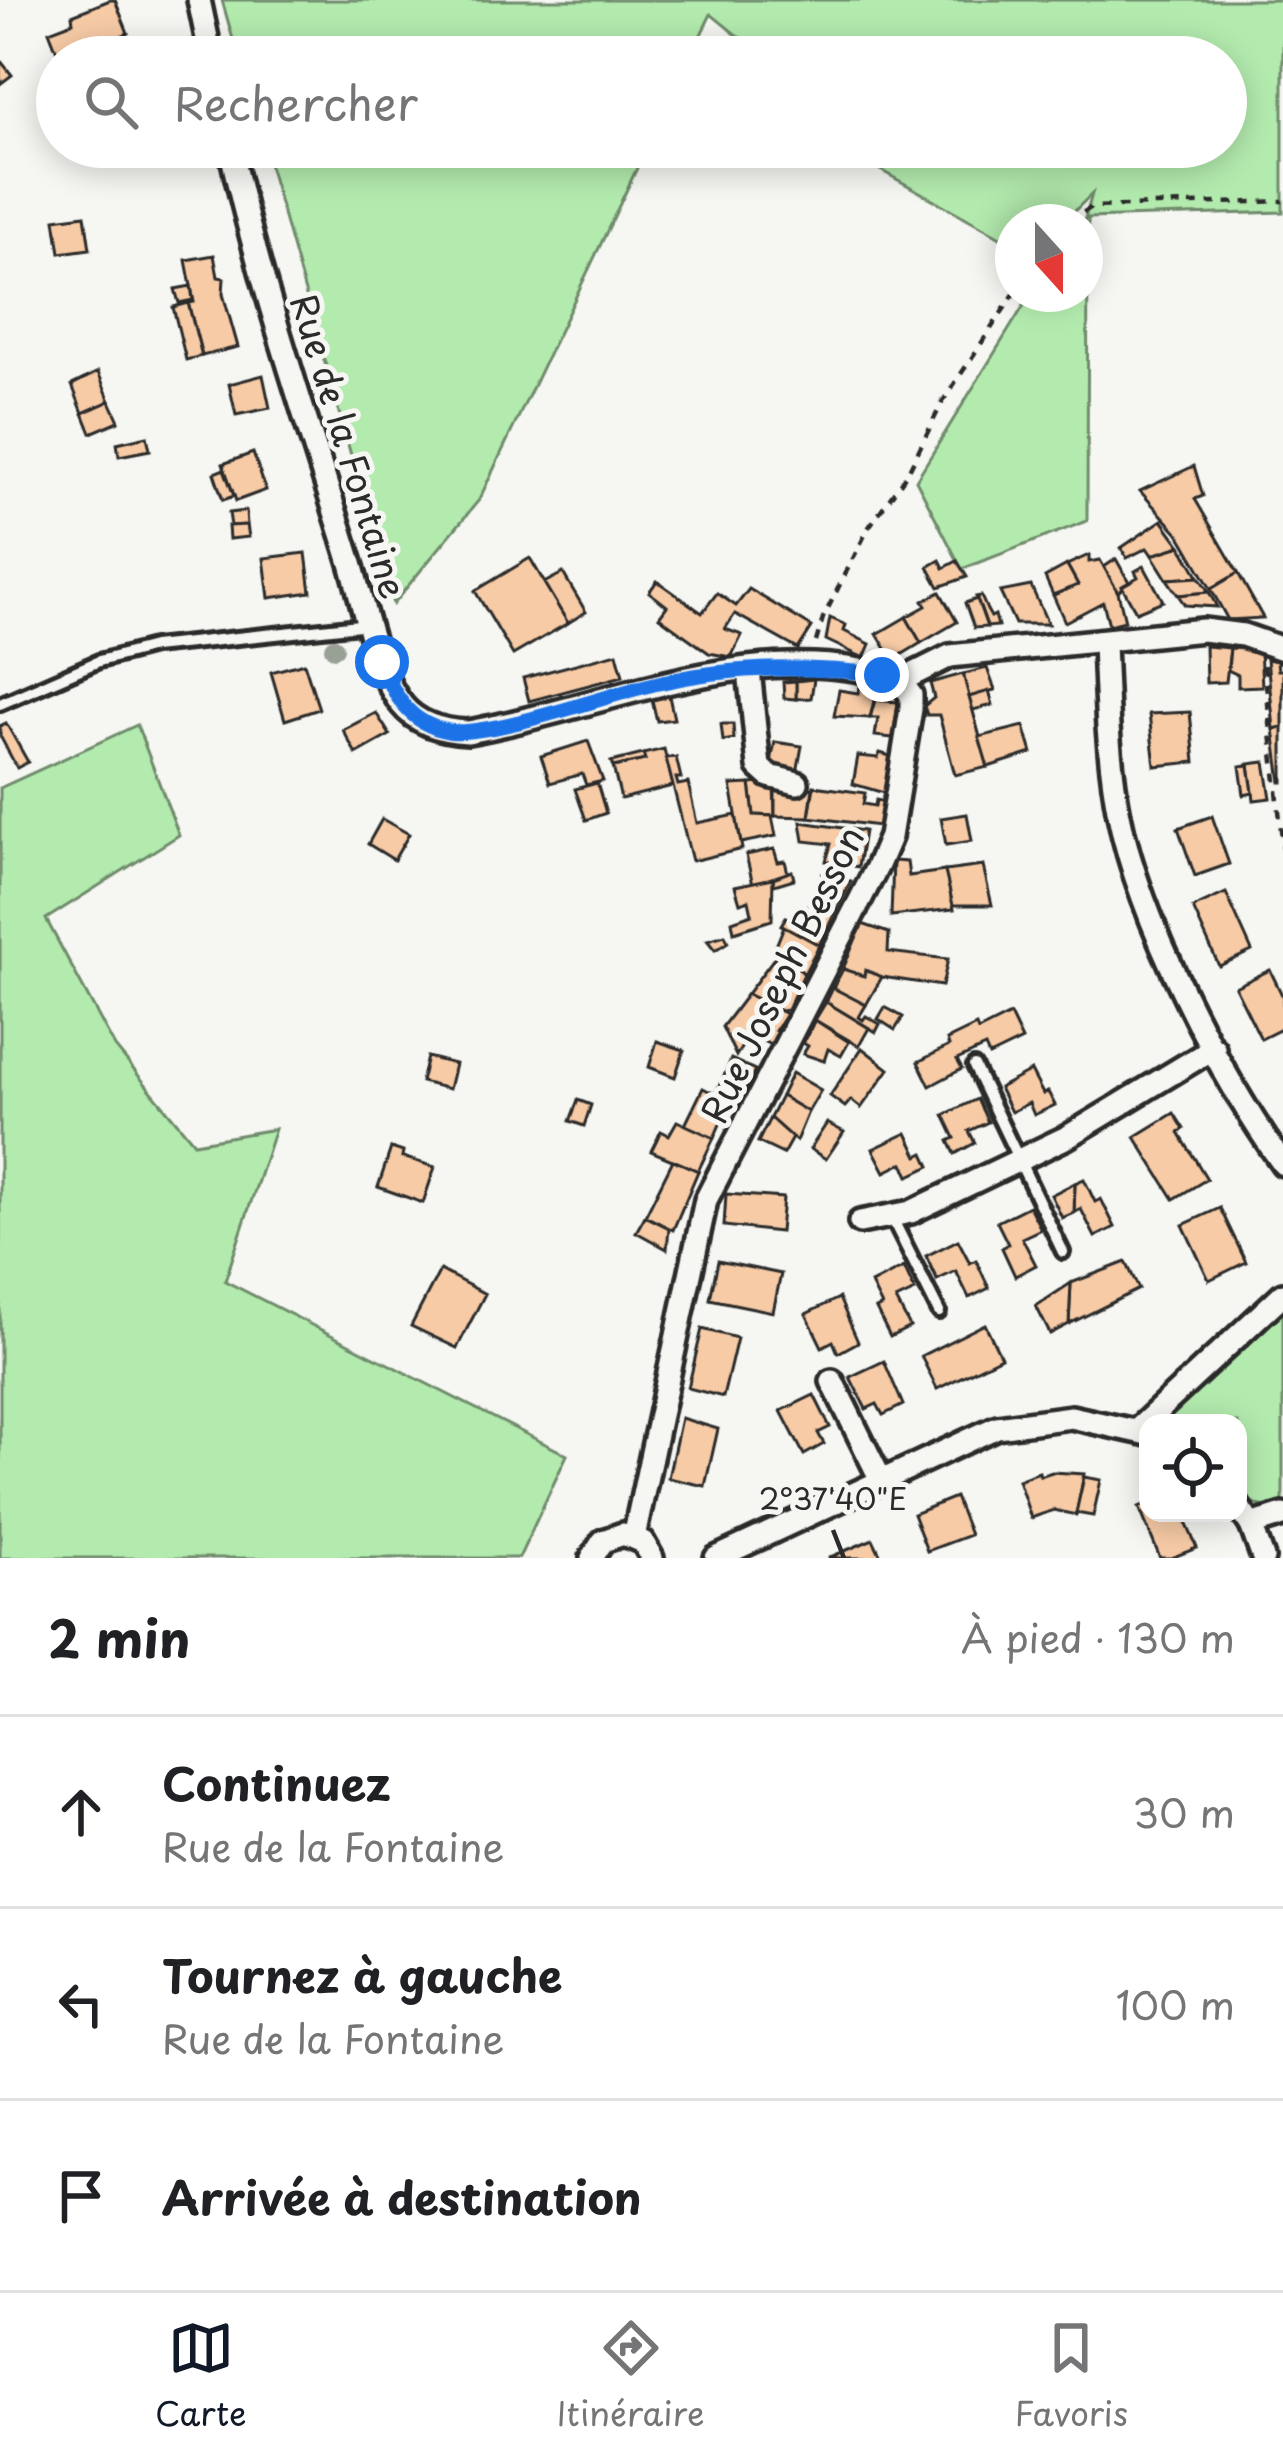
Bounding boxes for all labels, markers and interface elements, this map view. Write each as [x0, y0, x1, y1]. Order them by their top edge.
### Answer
search box [36, 36, 1247, 168]
text: Rechercher [174, 68, 418, 136]
icon: search [78, 69, 144, 135]
north arrow [995, 204, 1103, 312]
street label: Rue de la Fontaine [278, 287, 422, 605]
route start [355, 635, 409, 689]
route end [855, 648, 909, 702]
street label: Rue Joseph Besson [686, 817, 876, 1131]
map controls [1139, 1414, 1247, 1522]
button: locate [1139, 1414, 1247, 1522]
text: 2°37'40"E [759, 1475, 907, 1520]
text: 2 min [48, 1598, 190, 1675]
text: À pied · 130 m [961, 1607, 1235, 1666]
text: Continuez [162, 1748, 391, 1816]
icon: ahead [48, 1779, 114, 1845]
text: 30 m [1132, 1782, 1235, 1841]
text: Rue de la Fontaine [162, 1816, 504, 1875]
text: Tournez à gauche [162, 1940, 563, 2008]
icon: left [48, 1971, 114, 2037]
text: 100 m [1116, 1974, 1235, 2033]
text: Rue de la Fontaine [162, 2008, 504, 2067]
text: Arrivée à destination [162, 2162, 642, 2230]
icon: arrive [48, 2163, 114, 2229]
tab: Carte [155, 2315, 246, 2437]
tab: Itinéraire [556, 2315, 705, 2437]
tab: Favoris [1015, 2315, 1128, 2437]

